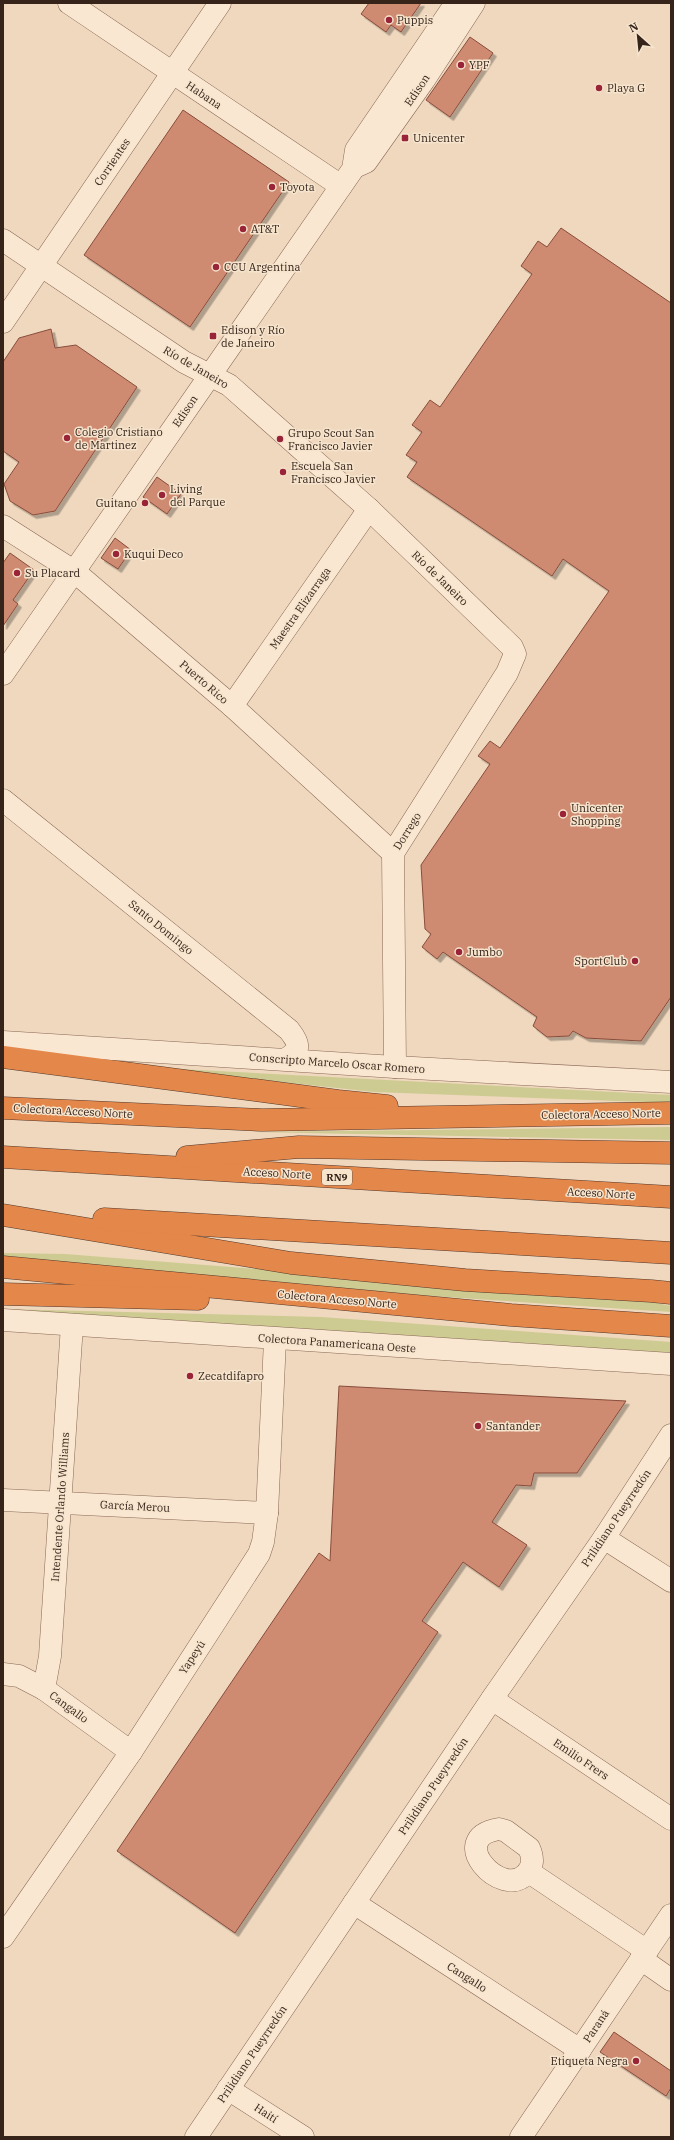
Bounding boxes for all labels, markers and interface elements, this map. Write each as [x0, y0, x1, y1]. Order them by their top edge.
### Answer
place label: Puppis [397, 13, 433, 27]
marker: Puppis [384, 15, 394, 25]
north arrow [618, 16, 658, 56]
text: N [626, 19, 641, 35]
place label: YPF [469, 58, 490, 72]
marker: YPF [456, 60, 466, 70]
street label: Edison [401, 71, 433, 109]
street label: Habana [183, 78, 225, 112]
place label: Playa G [607, 81, 645, 95]
marker: Playa G [594, 83, 604, 93]
place label: Unicenter [413, 131, 465, 145]
marker: Unicenter [400, 133, 410, 143]
street label: Corrientes [91, 135, 133, 189]
place label: Toyota [280, 180, 315, 194]
marker: Toyota [267, 182, 277, 192]
place label: AT&T [251, 222, 279, 236]
marker: AT&T [238, 224, 248, 234]
place label: CCU Argentina [224, 260, 300, 274]
marker: CCU Argentina [211, 262, 221, 272]
place label: Edison y Río de Janeiro [221, 323, 285, 350]
marker: Edison y Río de Janeiro [208, 331, 218, 341]
street label: Río de Janeiro [161, 343, 231, 391]
street label: Edison [169, 392, 201, 430]
place label: Colegio Cristiano de Martinez [75, 425, 163, 452]
place label: Grupo Scout San Francisco Javier [288, 426, 374, 453]
marker: Colegio Cristiano de Martinez [62, 433, 72, 443]
marker: Grupo Scout San Francisco Javier [275, 434, 285, 444]
place label: Escuela San Francisco Javier [291, 459, 375, 486]
marker: Escuela San Francisco Javier [278, 467, 288, 477]
place label: Living del Parque [170, 482, 225, 509]
marker: Living del Parque [157, 490, 167, 500]
place label: Guitano [96, 496, 137, 510]
marker: Guitano [140, 498, 150, 508]
place label: Kuqui Deco [124, 547, 183, 561]
street label: Río de Janeiro [409, 548, 471, 608]
marker: Kuqui Deco [111, 549, 121, 559]
street label: Maestra Elizarraga [266, 564, 334, 652]
place label: Su Placard [25, 566, 81, 580]
marker: Su Placard [12, 568, 22, 578]
street label: Puerto Rico [177, 657, 231, 707]
place label: Unicenter Shopping [571, 801, 623, 828]
marker: Unicenter Shopping [558, 809, 568, 819]
street label: Dorrego [390, 810, 424, 852]
street label: Santo Domingo [126, 897, 196, 957]
place label: Jumbo [467, 945, 502, 959]
marker: Jumbo [454, 947, 464, 957]
place label: SportClub [575, 954, 627, 968]
marker: SportClub [630, 956, 640, 966]
street label: Conscripto Marcelo Oscar Romero [249, 1050, 425, 1076]
street label: Colectora Acceso Norte [13, 1101, 133, 1121]
street label: Colectora Acceso Norte [541, 1106, 661, 1122]
street label: Acceso Norte [243, 1164, 311, 1182]
road number: RN9 [322, 1169, 352, 1185]
street label: Acceso Norte [567, 1184, 635, 1202]
street label: Colectora Acceso Norte [277, 1287, 397, 1311]
street label: Colectora Panamericana Oeste [258, 1331, 416, 1356]
place label: Zecatdifapro [198, 1369, 264, 1383]
marker: Zecatdifapro [185, 1371, 195, 1381]
place label: Santander [486, 1419, 540, 1433]
marker: Santander [473, 1421, 483, 1431]
street label: Intendente Orlando Williams [48, 1432, 72, 1582]
street label: Prilidiano Pueyrredón [578, 1466, 654, 1570]
street label: García Merou [100, 1497, 171, 1515]
street label: Yapeyú [176, 1637, 208, 1677]
street label: Cangallo [47, 1688, 91, 1726]
street label: Prilidiano Pueyrredón [395, 1734, 471, 1838]
street label: Emilio Frers [550, 1735, 612, 1783]
street label: Cangallo [444, 1959, 490, 1995]
street label: Prilidiano Pueyrredón [214, 2002, 290, 2106]
street label: Paraná [580, 2007, 612, 2045]
place label: Etiqueta Negra [551, 2054, 628, 2068]
marker: Etiqueta Negra [631, 2056, 641, 2066]
street label: Haití [252, 2100, 281, 2126]

